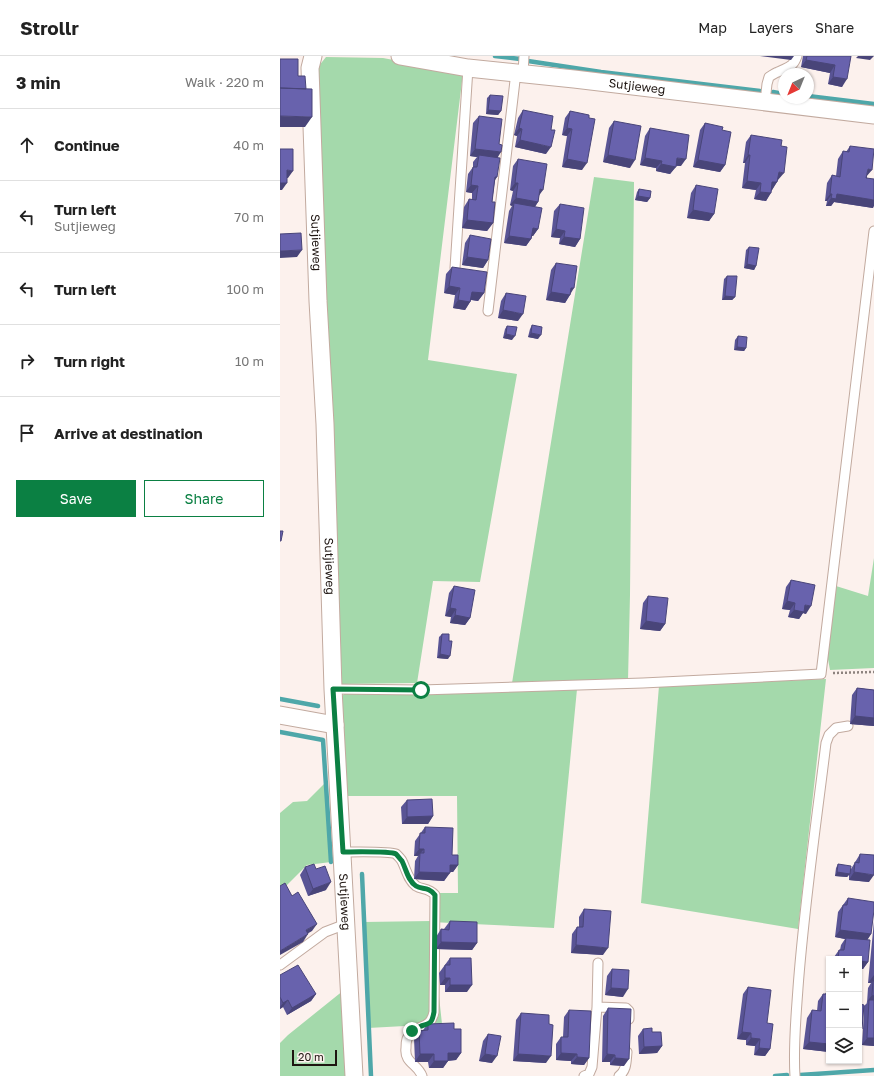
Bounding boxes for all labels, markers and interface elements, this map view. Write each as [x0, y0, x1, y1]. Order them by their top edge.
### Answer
text: Strollr [20, 16, 79, 39]
text: Map [698, 19, 727, 36]
text: Layers [749, 19, 793, 36]
text: Share [815, 19, 854, 36]
north arrow [778, 68, 814, 104]
text: 3 min [16, 72, 60, 93]
text: Walk · 220 m [185, 74, 264, 90]
street label: Sutjieweg [608, 75, 666, 97]
icon: ahead [16, 134, 38, 156]
text: Continue [54, 136, 120, 154]
text: 40 m [233, 137, 264, 153]
text: Turn left [54, 200, 116, 218]
icon: left [16, 206, 38, 228]
text: 70 m [234, 209, 264, 225]
street label: Sutjieweg [308, 214, 325, 271]
text: Sutjieweg [54, 218, 116, 234]
icon: left [16, 278, 38, 300]
text: Turn left [54, 280, 116, 298]
text: 100 m [227, 281, 264, 297]
icon: right [16, 350, 38, 372]
text: Turn right [54, 352, 125, 370]
text: 10 m [235, 353, 264, 369]
icon: arrive [16, 422, 38, 444]
text: Arrive at destination [54, 424, 203, 442]
button: Save [16, 480, 136, 517]
button: Share [144, 480, 264, 517]
street label: Sutjieweg [321, 537, 338, 595]
route start [412, 681, 430, 699]
street label: Sutjieweg [336, 873, 354, 931]
map controls [826, 956, 862, 1064]
button: + [826, 956, 862, 992]
button: − [826, 992, 862, 1028]
route end [403, 1022, 421, 1040]
button: layers [826, 1028, 862, 1064]
scale bar [292, 1048, 337, 1067]
text: 20 m [298, 1050, 324, 1063]

